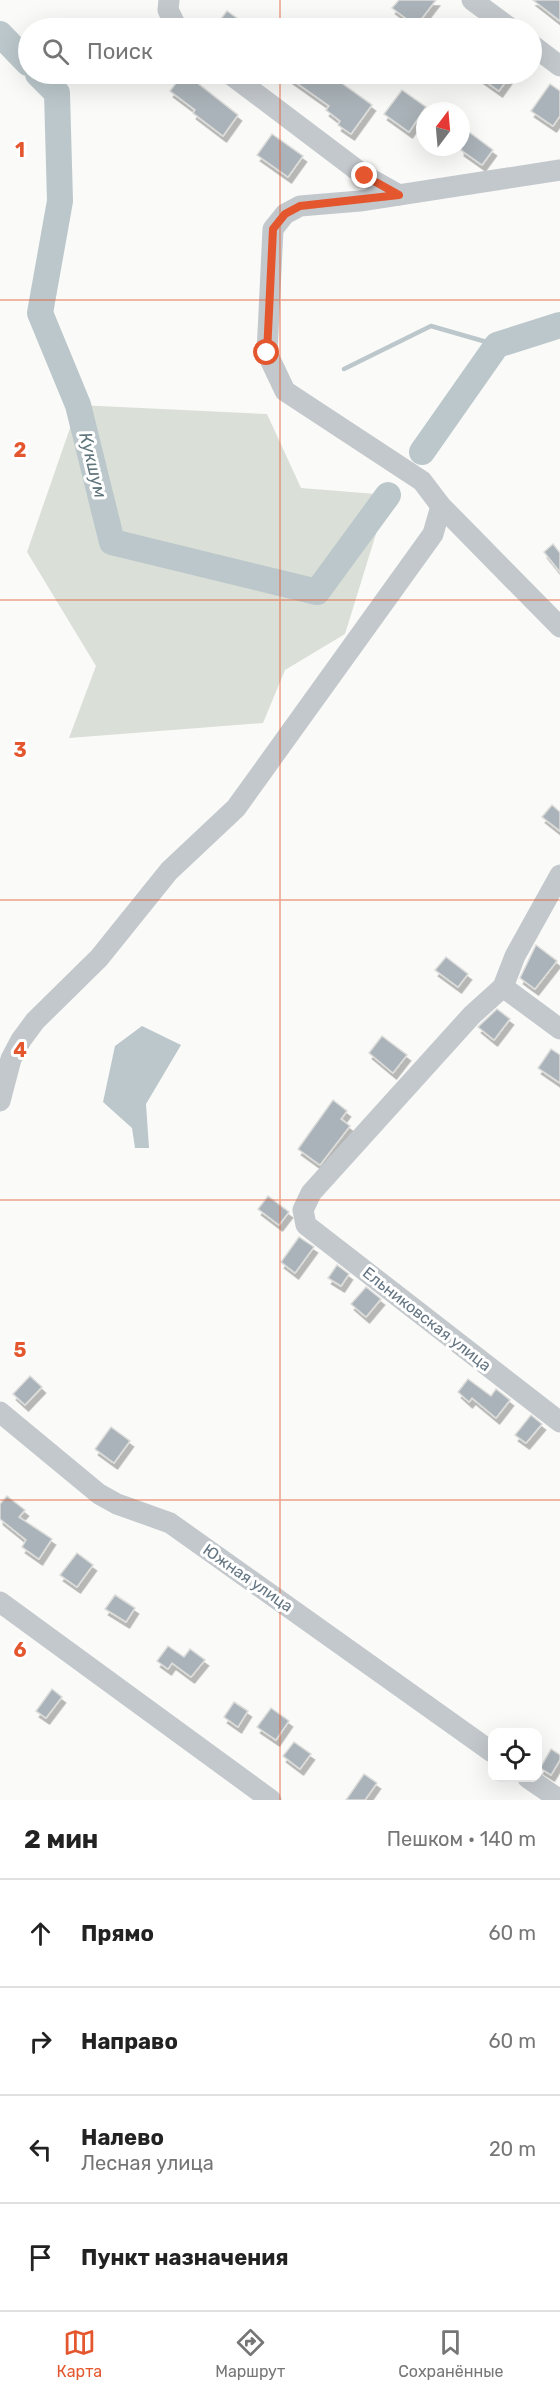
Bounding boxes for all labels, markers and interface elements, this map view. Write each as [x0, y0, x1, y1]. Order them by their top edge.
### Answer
search box [18, 18, 542, 84]
icon: search [39, 35, 72, 68]
text: Поиск [87, 38, 153, 65]
north arrow [416, 102, 470, 156]
text: 1 [15, 138, 25, 162]
route end [351, 162, 377, 188]
route start [253, 339, 279, 365]
water label: Кукшум [74, 430, 112, 500]
text: 2 [14, 438, 27, 462]
text: 3 [13, 738, 27, 762]
text: 4 [13, 1038, 27, 1062]
street label: Ельниковская улица [359, 1263, 495, 1375]
text: 5 [14, 1338, 27, 1362]
street label: Южная улица [199, 1540, 297, 1616]
text: 6 [13, 1638, 27, 1662]
map controls [488, 1728, 542, 1782]
button: locate [488, 1728, 542, 1782]
text: 2 мин [24, 1824, 98, 1855]
text: Пешком · 140 m [387, 1827, 536, 1851]
icon: ahead [24, 1917, 57, 1950]
text: Прямо [81, 1920, 154, 1947]
text: 60 m [489, 1921, 536, 1945]
icon: right [24, 2025, 57, 2058]
text: Направо [81, 2028, 178, 2055]
text: 60 m [489, 2029, 536, 2053]
text: Налево [81, 2124, 164, 2151]
icon: left [24, 2133, 57, 2166]
text: 20 m [489, 2137, 536, 2161]
text: Лесная улица [81, 2151, 214, 2175]
icon: arrive [24, 2241, 57, 2274]
text: Пункт назначения [81, 2244, 289, 2271]
tab: Карта [57, 2326, 102, 2381]
tab: Маршрут [215, 2326, 285, 2381]
tab: Сохранённые [398, 2326, 503, 2381]

